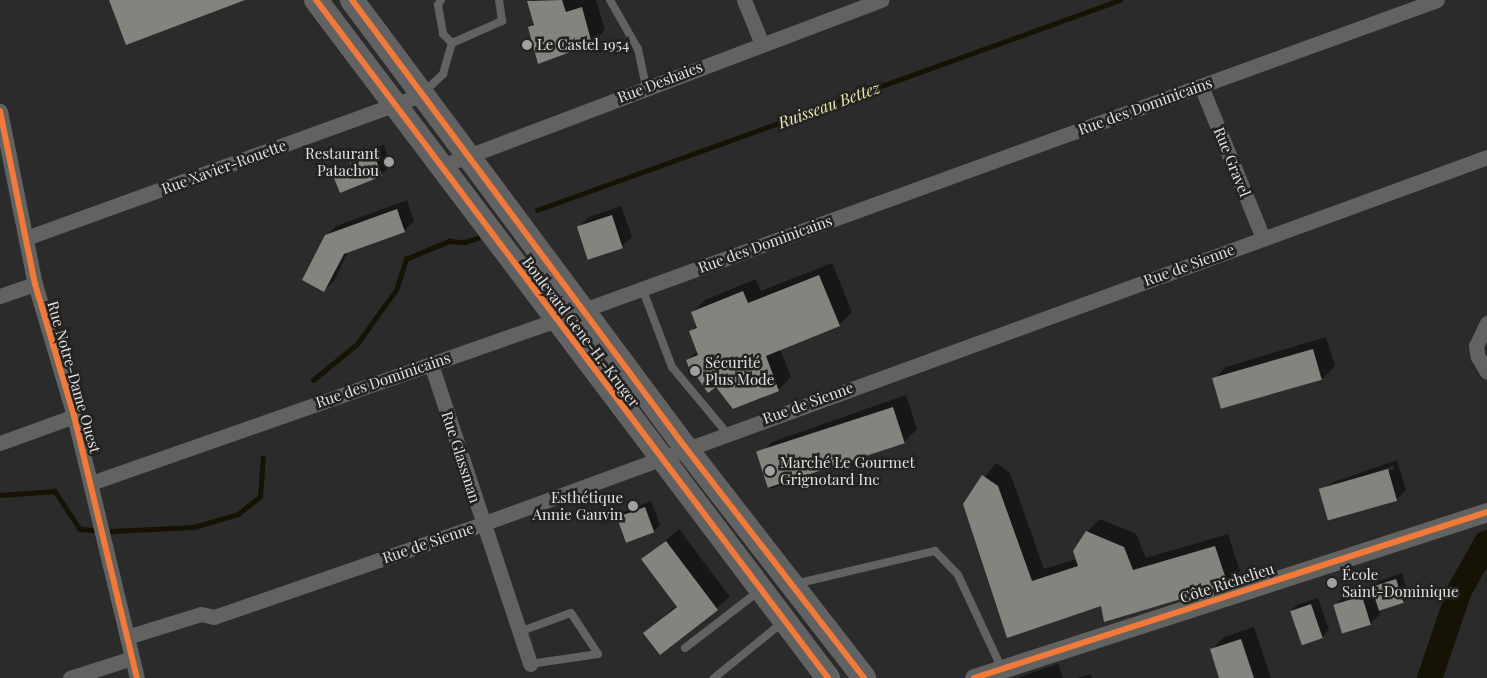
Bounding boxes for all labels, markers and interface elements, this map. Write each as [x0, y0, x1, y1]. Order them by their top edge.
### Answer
place label: Le Castel 1954 [537, 36, 629, 54]
marker: Le Castel 1954 [521, 39, 533, 51]
street label: Rue Deshaies [615, 57, 705, 107]
street label: Rue des Dominicains [1075, 73, 1215, 139]
water label: Ruisseau Bettez [776, 78, 882, 132]
street label: Rue Gravel [1210, 125, 1254, 199]
street label: Rue Xavier-Rouette [159, 136, 289, 198]
place label: Restaurant Patachou [305, 144, 379, 179]
marker: Restaurant Patachou [383, 156, 395, 168]
street label: Rue des Dominicains [695, 211, 835, 277]
street label: Rue de Sienne [1141, 240, 1237, 290]
street label: Boulevard Gene-H.-Kruger [519, 253, 643, 411]
street label: Rue Notre-Dame Ouest [44, 299, 104, 455]
street label: Rue des Dominicains [313, 348, 453, 412]
place label: Sécurité Plus Mode [705, 353, 774, 388]
marker: Sécurité Plus Mode [689, 365, 701, 377]
street label: Rue de Sienne [760, 378, 856, 428]
street label: Rue Glassman [438, 409, 484, 505]
place label: Marché Le Gourmet Grignotard Inc [780, 453, 915, 488]
marker: Marché Le Gourmet Grignotard Inc [764, 465, 776, 477]
place label: Esthétique Annie Gauvin [533, 488, 623, 523]
marker: Esthétique Annie Gauvin [627, 500, 639, 512]
street label: Rue de Sienne [380, 519, 476, 567]
street label: Côte Richelieu [1178, 559, 1276, 607]
place label: École Saint-Dominique [1342, 565, 1459, 600]
marker: École Saint-Dominique [1326, 577, 1338, 589]

